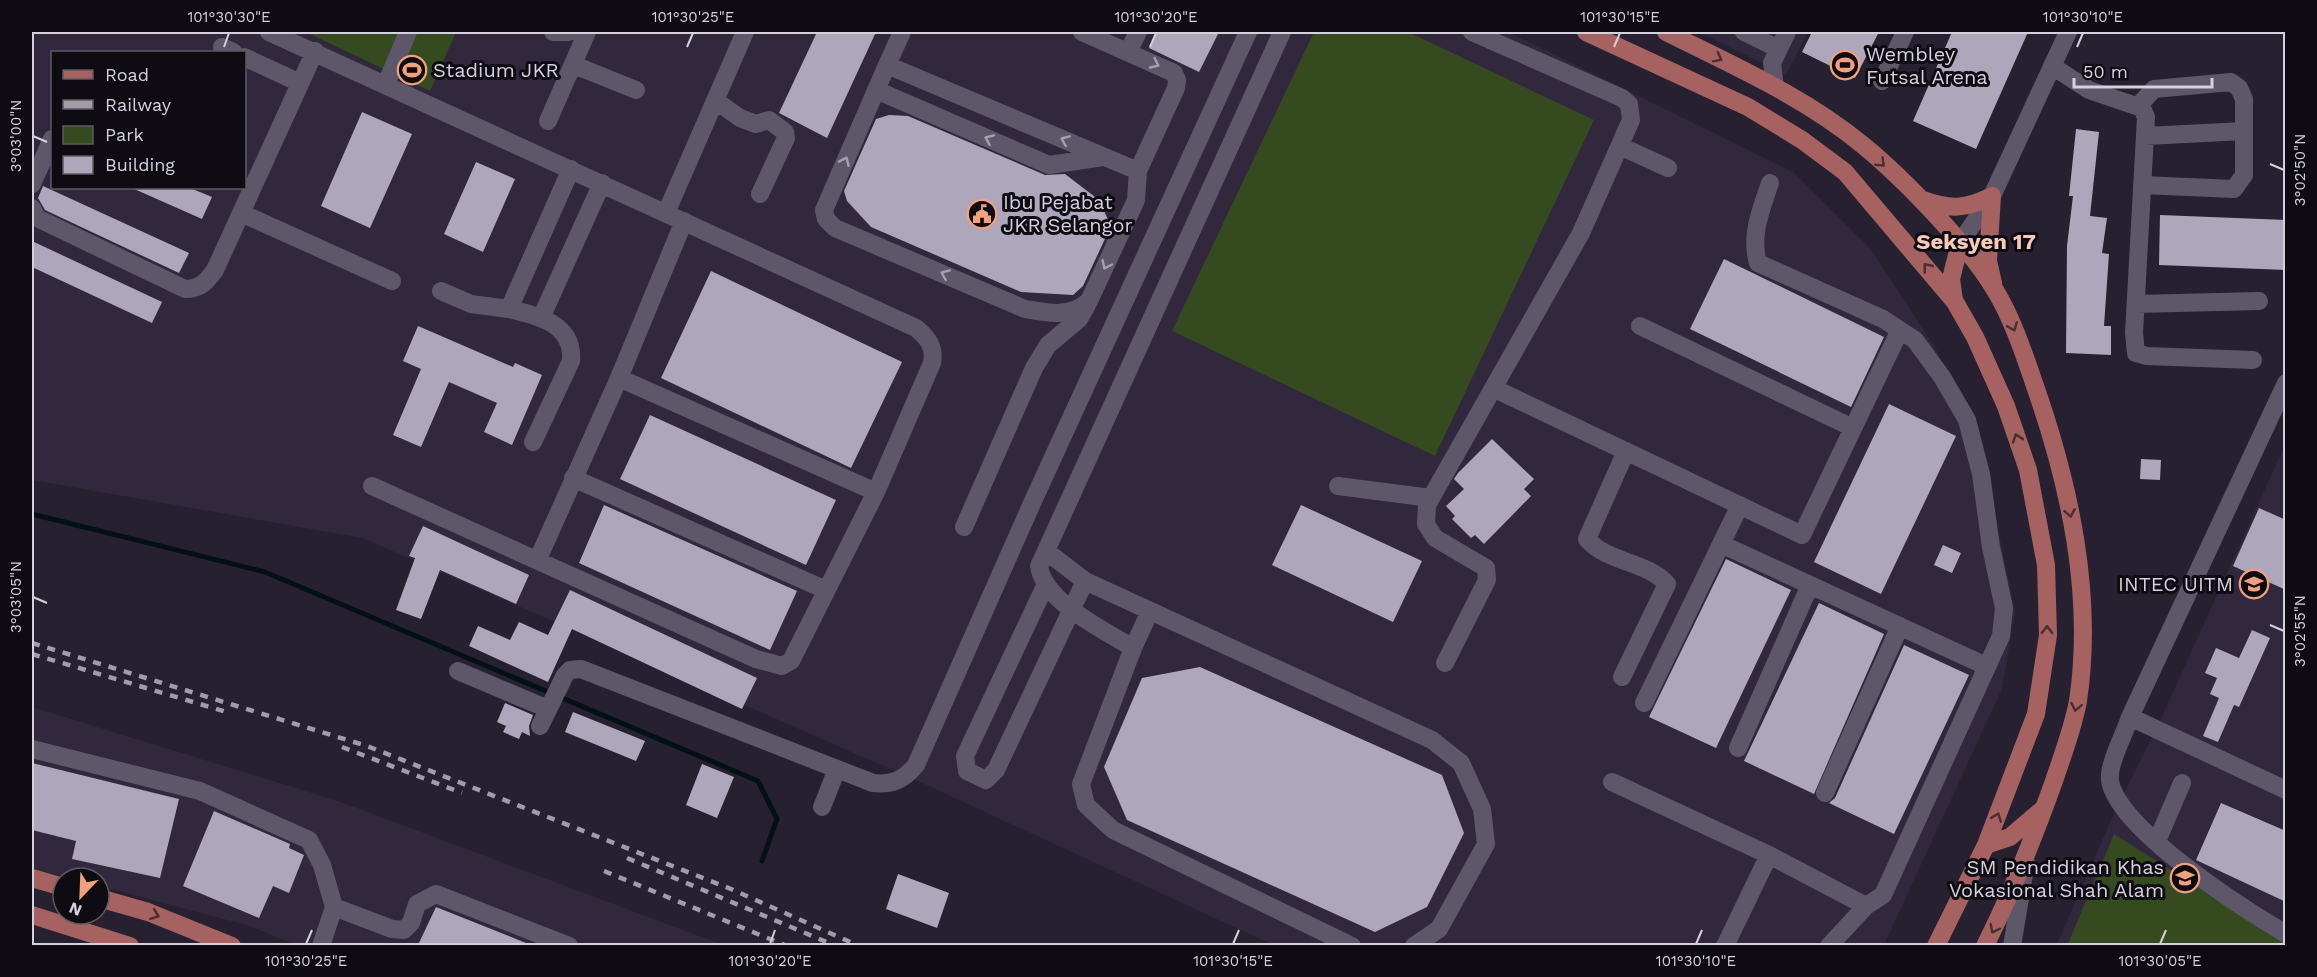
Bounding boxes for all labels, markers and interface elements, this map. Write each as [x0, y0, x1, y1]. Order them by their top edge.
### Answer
text: 101°30'30"E [187, 8, 271, 26]
text: 101°30'25"E [652, 8, 734, 26]
text: 101°30'20"E [1114, 8, 1198, 26]
text: 101°30'15"E [1580, 8, 1660, 26]
text: 101°30'10"E [2043, 8, 2123, 26]
place label: Wembley Futsal Arena [1866, 42, 1988, 89]
sports icon: Wembley Futsal Arena [1829, 49, 1861, 81]
legend [51, 51, 246, 189]
one-way arrow [1712, 51, 1723, 62]
scale bar [2074, 51, 2212, 89]
sports icon: Stadium JKR [396, 54, 428, 86]
one-way arrow [1148, 57, 1159, 69]
place label: Stadium JKR [433, 58, 559, 82]
text: 50 m [2083, 61, 2128, 82]
text: Road [105, 64, 149, 85]
text: Railway [105, 94, 172, 115]
text: 3°03'00"N [7, 100, 25, 172]
text: Park [105, 124, 144, 145]
one-way arrow [984, 134, 995, 146]
text: 3°02'50"N [2291, 134, 2309, 206]
one-way arrow [1061, 135, 1072, 147]
text: Building [105, 154, 175, 175]
one-way arrow [838, 156, 850, 167]
one-way arrow [1875, 156, 1885, 167]
place label: Ibu Pejabat JKR Selangor [1003, 190, 1133, 237]
public building icon: Ibu Pejabat JKR Selangor [966, 198, 998, 230]
district label: Seksyen 17 [1916, 229, 2036, 254]
one-way arrow [1101, 258, 1113, 269]
one-way arrow [1923, 263, 1934, 274]
one-way arrow [940, 270, 951, 282]
one-way arrow [2006, 321, 2018, 332]
one-way arrow [2012, 433, 2025, 444]
one-way arrow [2063, 508, 2076, 518]
text: 3°03'05"N [7, 561, 25, 633]
school or university icon: INTEC UITM [2238, 568, 2270, 600]
place label: INTEC UITM [2118, 572, 2233, 596]
text: 3°02'55"N [2291, 595, 2309, 667]
one-way arrow [2041, 625, 2053, 634]
one-way arrow [2070, 702, 2083, 712]
one-way arrow [1990, 812, 2002, 823]
place label: SM Pendidikan Khas Vokasional Shah Alam [1949, 855, 2164, 902]
school or university icon: SM Pendidikan Khas Vokasional Shah Alam [2169, 862, 2201, 894]
north arrow [51, 866, 111, 926]
text: N [66, 898, 85, 920]
one-way arrow [149, 908, 160, 921]
one-way arrow [1990, 922, 2001, 933]
text: 101°30'25"E [265, 952, 347, 970]
text: 101°30'20"E [728, 952, 812, 970]
text: 101°30'15"E [1193, 952, 1273, 970]
text: 101°30'10"E [1656, 952, 1736, 970]
text: 101°30'05"E [2118, 952, 2202, 970]

